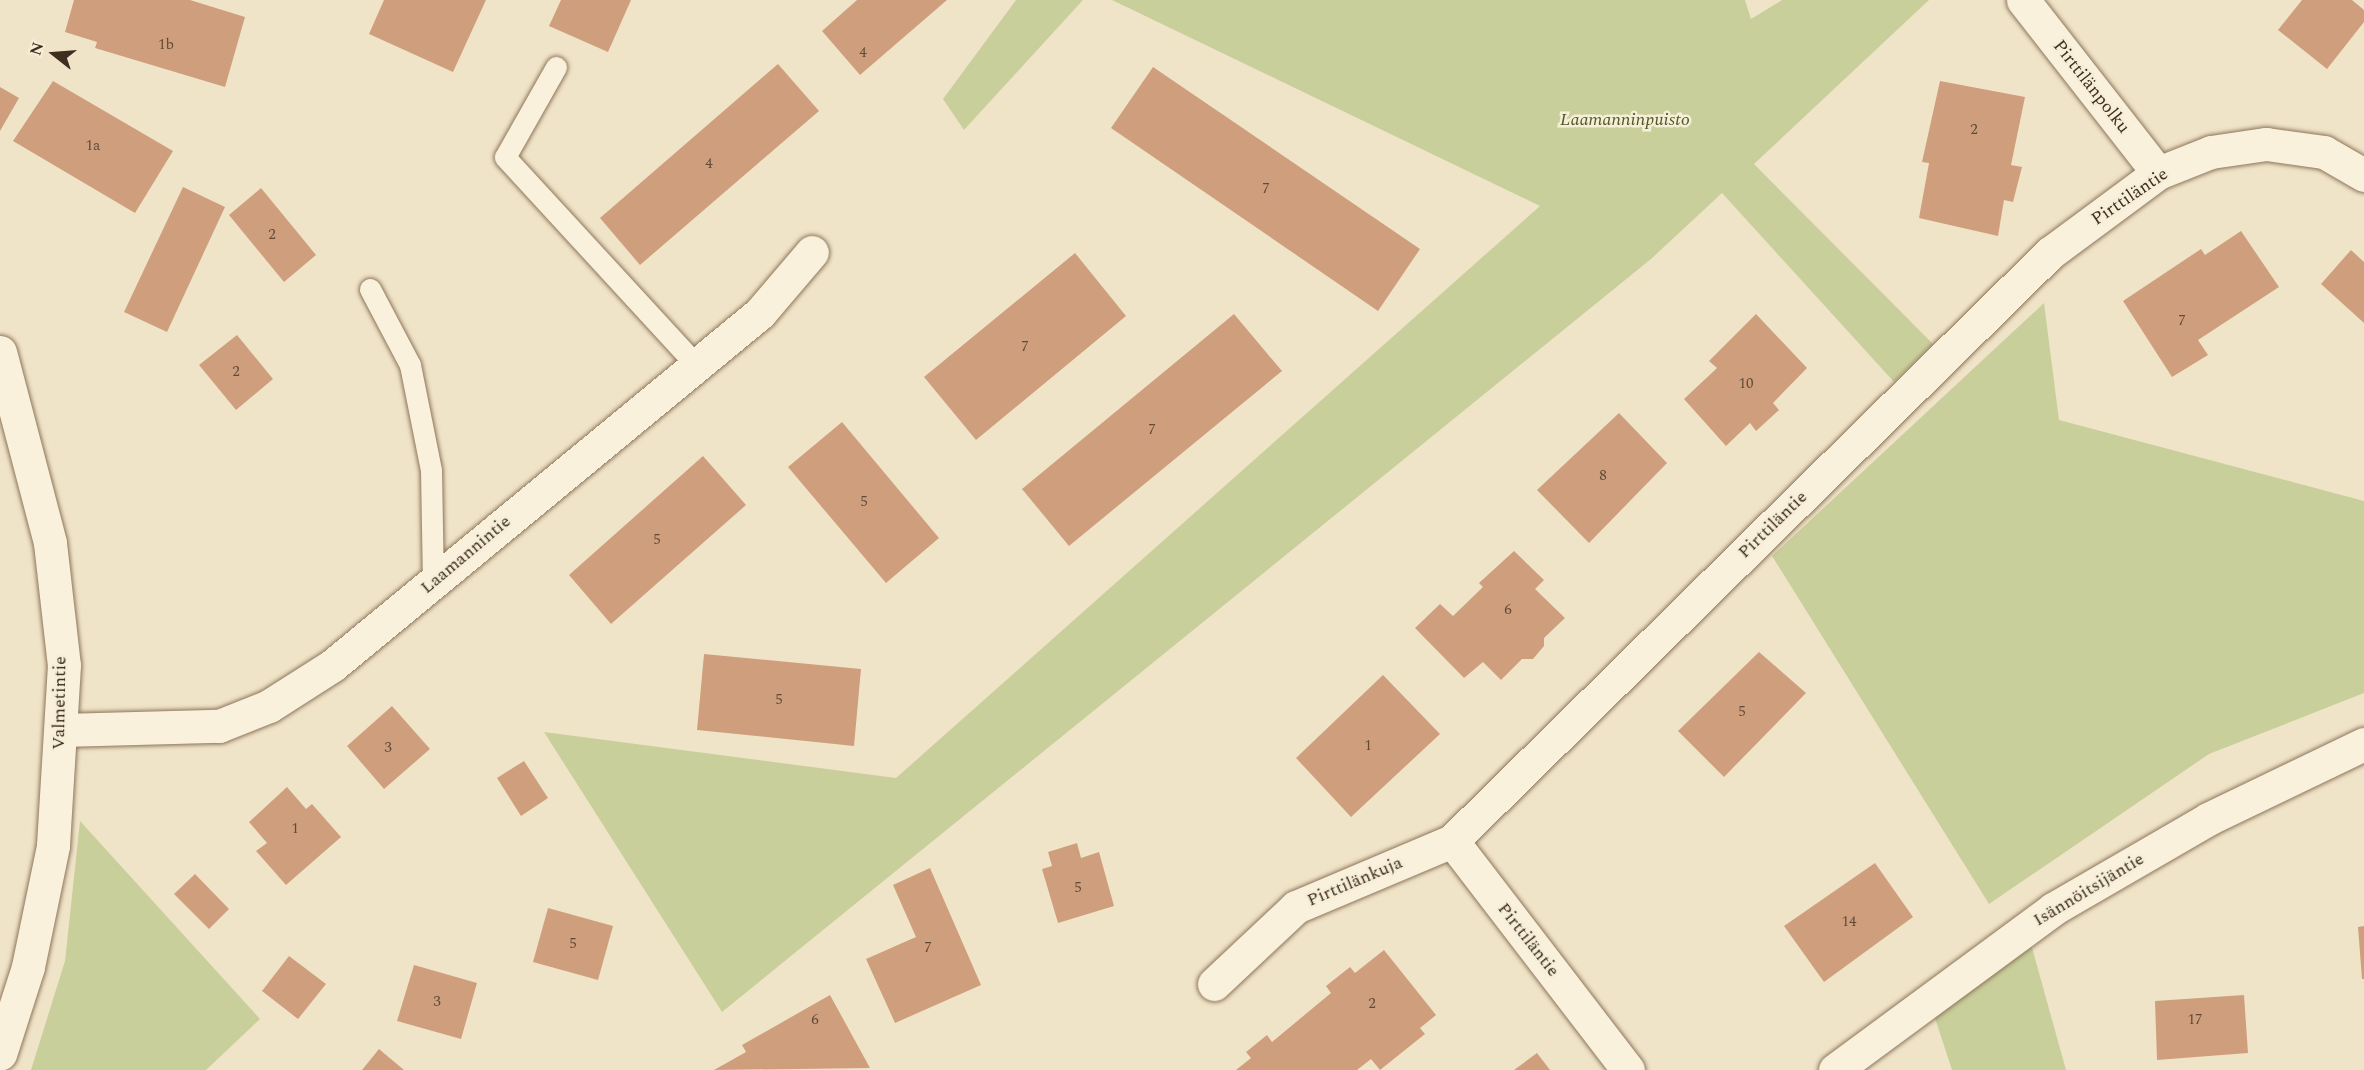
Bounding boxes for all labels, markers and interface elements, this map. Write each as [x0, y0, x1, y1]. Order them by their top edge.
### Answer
north arrow [24, 24, 84, 84]
house number: 1b [158, 36, 174, 54]
street label: Pirttilänpolku [2048, 36, 2134, 138]
text: N [23, 39, 50, 58]
house number: 4 [859, 44, 867, 62]
park label: Laamanninpuisto [1560, 109, 1690, 131]
house number: 2 [1970, 121, 1978, 139]
house number: 1a [86, 137, 100, 155]
house number: 4 [705, 155, 713, 173]
street label: Pirttiläntie [2088, 163, 2172, 231]
house number: 7 [1262, 180, 1270, 198]
house number: 2 [268, 226, 276, 244]
house number: 7 [2178, 312, 2186, 330]
house number: 7 [1021, 338, 1029, 356]
house number: 2 [232, 363, 240, 381]
house number: 10 [1739, 375, 1753, 393]
house number: 7 [1148, 421, 1156, 439]
house number: 8 [1599, 467, 1607, 485]
street label: Pirttiläntie [1734, 487, 1812, 563]
house number: 5 [860, 493, 868, 511]
street label: Laamannintie [417, 511, 515, 599]
house number: 5 [653, 531, 661, 549]
house number: 6 [1504, 601, 1512, 619]
street label: Valmetintie [48, 656, 72, 750]
house number: 5 [775, 691, 783, 709]
house number: 5 [1738, 703, 1746, 721]
house number: 1 [1364, 737, 1372, 755]
house number: 3 [384, 739, 392, 757]
house number: 1 [291, 820, 299, 838]
street label: Isännöitsijäntie [2030, 848, 2148, 932]
street label: Pirttilänkuja [1304, 852, 1406, 912]
house number: 5 [1074, 879, 1082, 897]
street label: Pirttiläntie [1492, 899, 1564, 981]
house number: 14 [1842, 913, 1856, 931]
house number: 5 [569, 935, 577, 953]
house number: 7 [924, 939, 932, 957]
house number: 3 [433, 993, 441, 1011]
house number: 2 [1368, 995, 1376, 1013]
house number: 6 [811, 1011, 819, 1029]
house number: 17 [2188, 1011, 2202, 1029]

